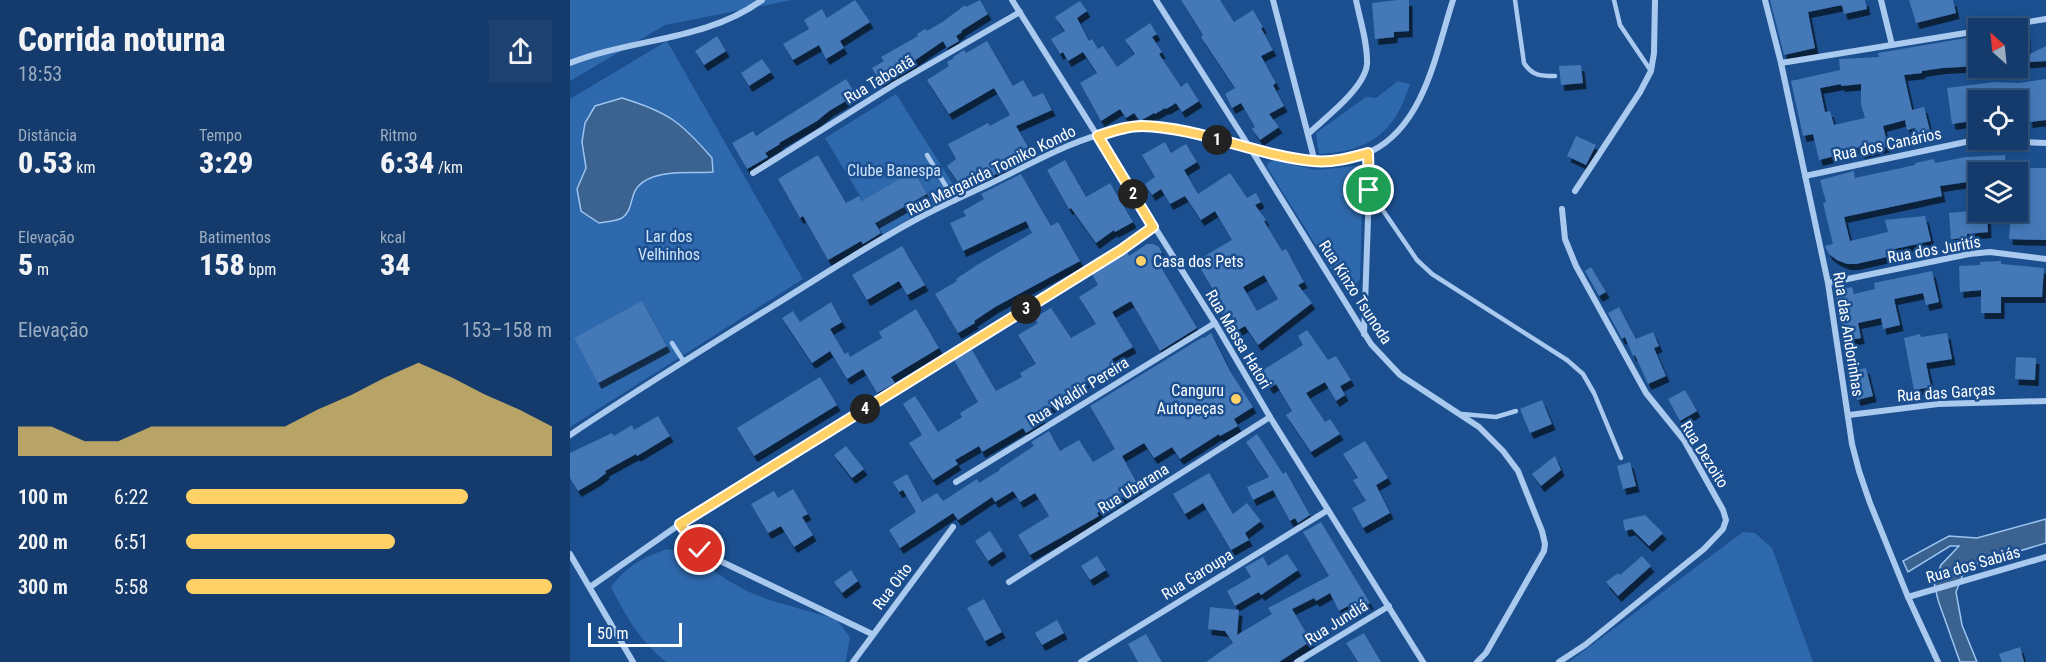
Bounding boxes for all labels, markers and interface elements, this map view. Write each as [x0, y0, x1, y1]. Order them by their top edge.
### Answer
north arrow [1968, 18, 2028, 78]
map controls [1968, 18, 2028, 222]
text: Corrida noturna [18, 20, 226, 59]
button: share [489, 20, 552, 83]
street label: Rua Taboatã [841, 51, 918, 108]
text: 18:53 [18, 62, 62, 86]
button: locate [1968, 90, 2028, 150]
street label: Rua Margarida Tomiko Kondo [904, 121, 1079, 220]
street label: Rua dos Canários [1831, 124, 1943, 165]
pin: 1 [1202, 125, 1232, 155]
text: Distância [18, 126, 77, 145]
text: Tempo [199, 126, 242, 145]
text: Ritmo [380, 126, 417, 145]
text: 1 [1213, 130, 1221, 149]
text: 0.53 [18, 145, 73, 180]
text: 3:29 [199, 145, 253, 180]
text: 6:34 [380, 145, 434, 180]
text: km [73, 158, 96, 177]
text: /km [434, 158, 463, 177]
park label: Clube Banespa [847, 161, 941, 180]
button: layers [1968, 162, 2028, 222]
pin [1343, 164, 1394, 215]
icon: arrive [1352, 173, 1385, 206]
pin: 2 [1118, 179, 1148, 209]
text: 2 [1129, 184, 1137, 203]
park label: Lar dos Velhinhos [638, 227, 700, 264]
text: Elevação [18, 228, 75, 247]
text: Batimentos [199, 228, 271, 247]
text: kcal [380, 228, 406, 247]
street label: Rua dos Juritís [1886, 232, 1982, 267]
street label: Rua Kinzo Tsunoda [1315, 237, 1396, 348]
text: 5 [18, 247, 33, 282]
text: 158 [199, 247, 245, 282]
text: 34 [380, 247, 411, 282]
place label: Casa dos Pets [1153, 252, 1244, 271]
marker: Casa dos Pets [1134, 254, 1148, 268]
text: m [33, 260, 49, 279]
text: bpm [245, 260, 276, 279]
street label: Rua das Andorinhas [1829, 270, 1868, 398]
street label: Rua Massa Hatori [1202, 286, 1276, 392]
pin: 3 [1011, 294, 1041, 324]
text: 3 [1022, 299, 1030, 318]
text: Elevação [18, 318, 89, 342]
text: 153–158 m [462, 318, 552, 342]
street label: Rua Waldir Pereira [1024, 353, 1132, 430]
street label: Rua das Garças [1896, 380, 1996, 405]
place label: Canguru Autopeças [1157, 381, 1224, 418]
marker: Canguru Autopeças [1229, 392, 1243, 406]
pin: 4 [850, 394, 880, 424]
text: 4 [861, 399, 869, 418]
street label: Rua Dezoito [1677, 417, 1733, 491]
street label: Rua Ubarana [1094, 459, 1172, 518]
text: 100 m [18, 485, 68, 509]
text: 6:22 [114, 485, 148, 509]
pin [674, 524, 725, 575]
text: 200 m [18, 530, 68, 554]
text: 6:51 [114, 530, 148, 554]
icon: check [683, 533, 716, 566]
street label: Rua dos Sabiás [1924, 542, 2022, 587]
street label: Rua Garoupa [1158, 545, 1237, 604]
street label: Rua Oito [869, 559, 916, 613]
text: 300 m [18, 575, 68, 599]
text: 5:58 [114, 575, 148, 599]
street label: Rua Jundiá [1302, 596, 1371, 649]
scale bar [588, 620, 682, 648]
text: 50 m [597, 624, 629, 643]

